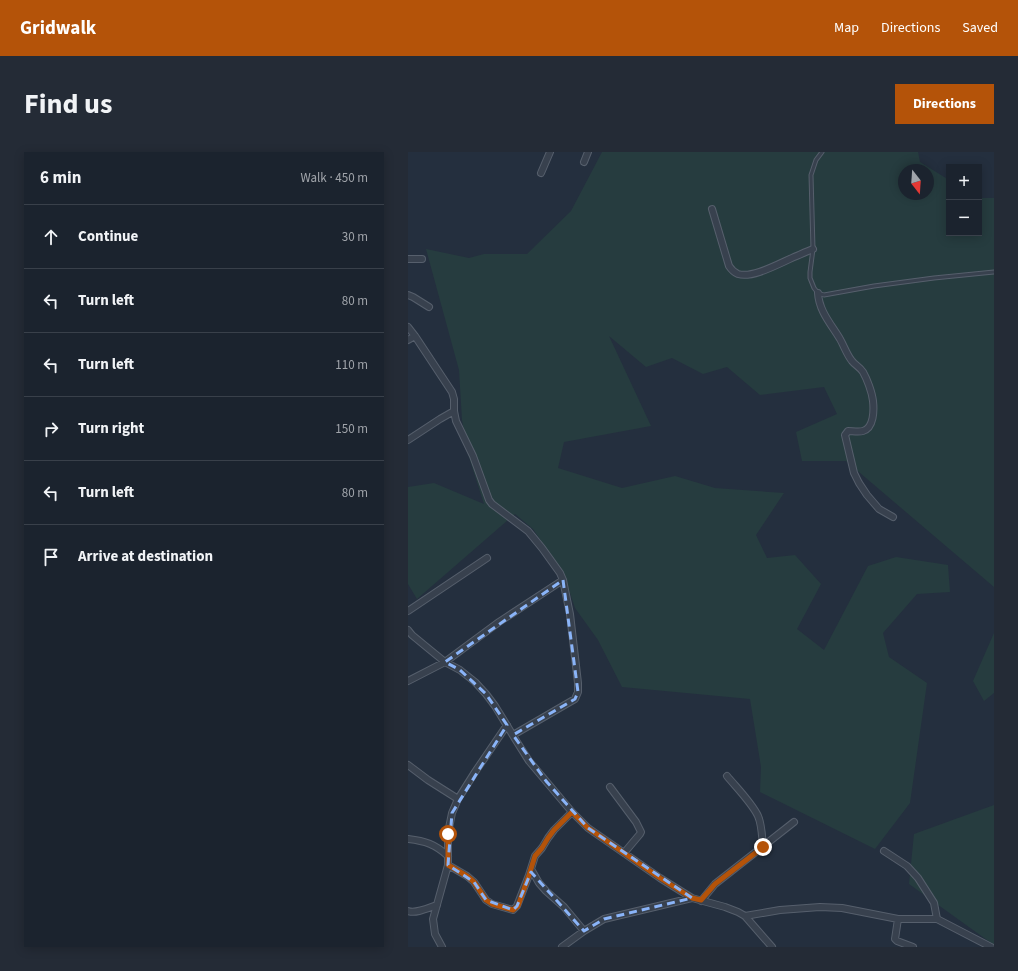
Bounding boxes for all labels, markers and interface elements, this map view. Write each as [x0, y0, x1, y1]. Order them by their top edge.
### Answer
text: Gridwalk [20, 15, 96, 42]
text: Map [834, 18, 859, 38]
text: Directions [881, 18, 940, 38]
text: Saved [962, 18, 998, 38]
text: Find us [24, 84, 112, 124]
button: Directions [895, 84, 994, 124]
north arrow [898, 164, 934, 200]
map controls [946, 164, 982, 236]
button: + [946, 164, 982, 200]
text: 6 min [40, 166, 81, 190]
text: Walk · 450 m [300, 169, 368, 187]
button: − [946, 200, 982, 236]
icon: ahead [40, 226, 62, 248]
text: Continue [78, 226, 138, 247]
text: 30 m [342, 228, 368, 246]
icon: left [40, 290, 62, 312]
text: Turn left [78, 290, 134, 311]
text: 80 m [342, 292, 368, 310]
icon: left [40, 354, 62, 376]
text: Turn left [78, 354, 134, 375]
text: 110 m [335, 356, 368, 374]
icon: right [40, 418, 62, 440]
text: Turn right [78, 418, 144, 439]
text: 150 m [335, 420, 368, 438]
icon: left [40, 482, 62, 504]
text: Turn left [78, 482, 134, 503]
text: 80 m [342, 484, 368, 502]
icon: arrive [40, 546, 62, 568]
text: Arrive at destination [78, 546, 213, 567]
route start [439, 825, 457, 843]
route end [754, 838, 772, 856]

